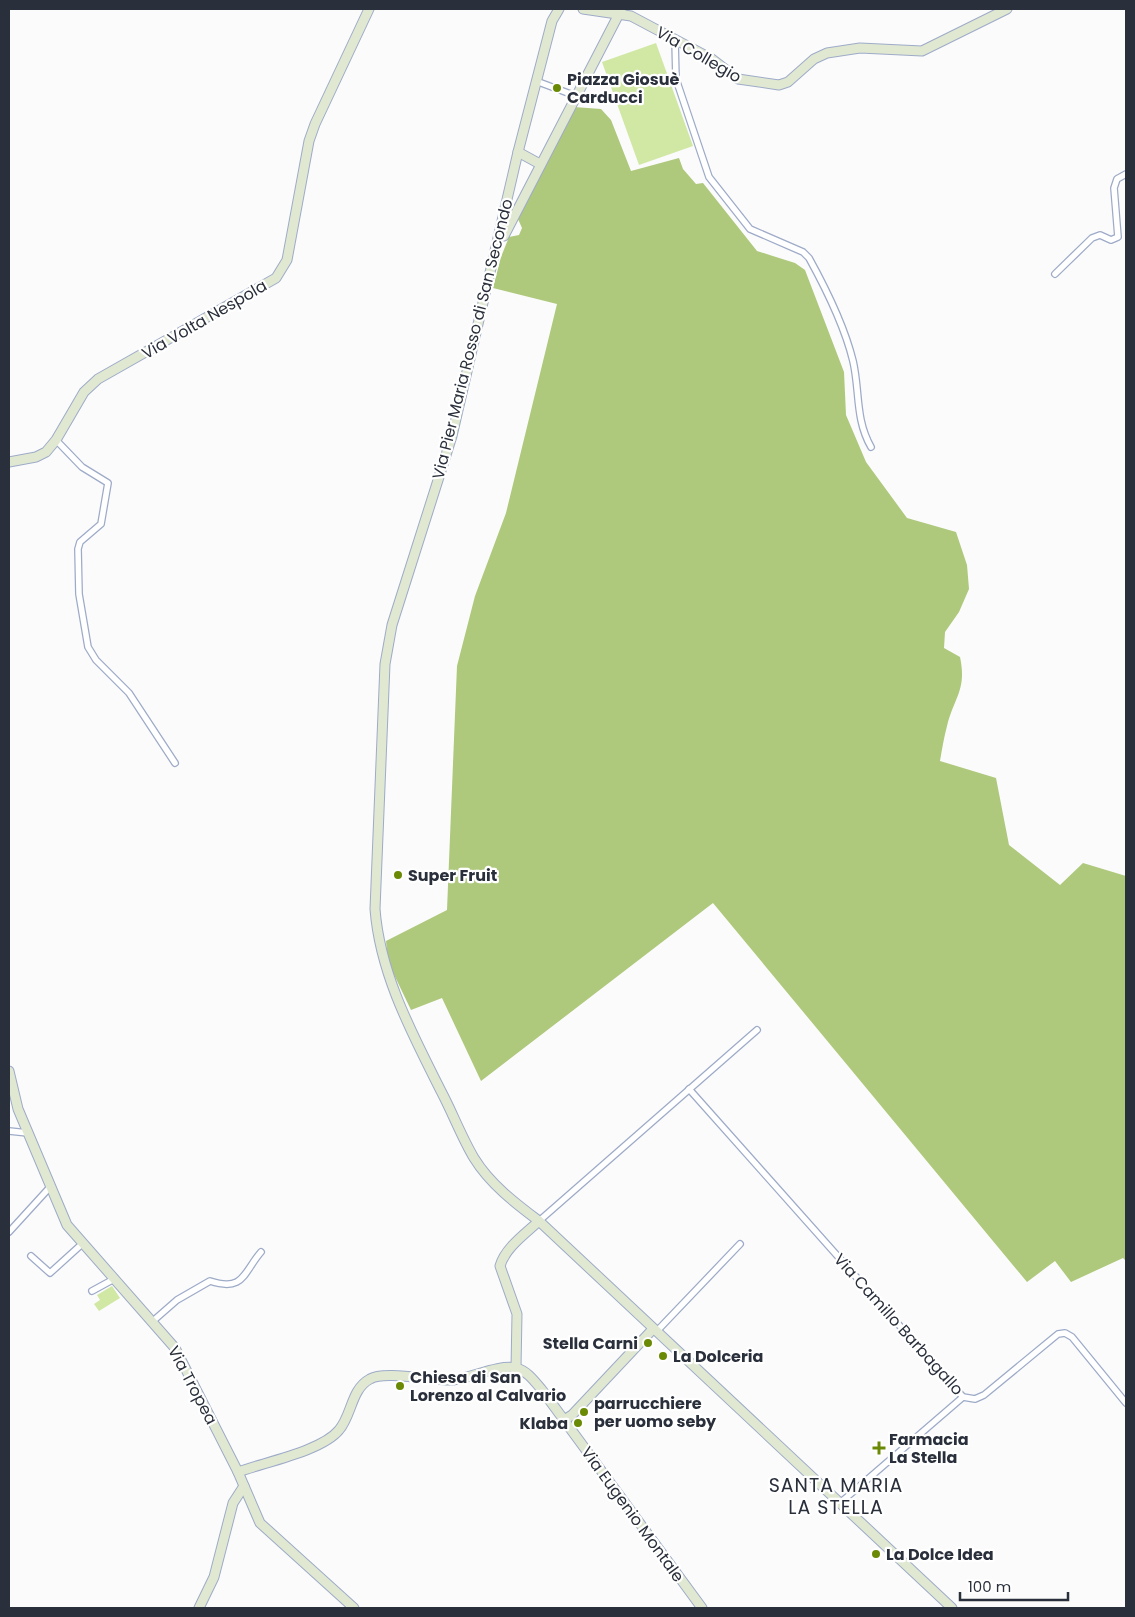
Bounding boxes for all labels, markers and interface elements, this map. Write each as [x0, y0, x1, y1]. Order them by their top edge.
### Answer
street label: Via Collegio [652, 21, 746, 88]
place label: Piazza Giosuè Carducci [567, 68, 680, 109]
marker: Piazza Giosuè Carducci [551, 82, 563, 94]
street label: Via Pier Maria Rosso di San Secondo [426, 196, 519, 482]
street label: Via Volta Nespola [137, 274, 271, 365]
place label: Super Fruit [408, 864, 497, 887]
marker: Super Fruit [392, 869, 404, 881]
street label: Via Camillo Barbagallo [829, 1248, 969, 1400]
place label: Stella Carni [543, 1332, 638, 1355]
marker: Stella Carni [642, 1337, 654, 1349]
street label: Via Tropea [162, 1342, 223, 1429]
place label: La Dolceria [673, 1345, 763, 1368]
marker: La Dolceria [657, 1350, 669, 1362]
place label: Chiesa di San Lorenzo al Calvario [410, 1366, 566, 1407]
marker: Chiesa di San Lorenzo al Calvario [394, 1380, 406, 1392]
place label: parrucchiere per uomo seby [594, 1392, 717, 1433]
marker: parrucchiere per uomo seby [578, 1406, 590, 1418]
place label: Klaba [520, 1412, 568, 1435]
marker: Klaba [572, 1417, 584, 1429]
place label: Farmacia La Stella [889, 1428, 969, 1469]
street label: Via Eugenio Montale [576, 1442, 690, 1587]
marker: Farmacia La Stella [873, 1442, 885, 1454]
district label: SANTA MARIA LA STELLA [769, 1472, 903, 1521]
place label: La Dolce Idea [886, 1543, 994, 1566]
marker: La Dolce Idea [870, 1548, 882, 1560]
scale bar [960, 1570, 1068, 1602]
text: 100 m [968, 1576, 1011, 1597]

